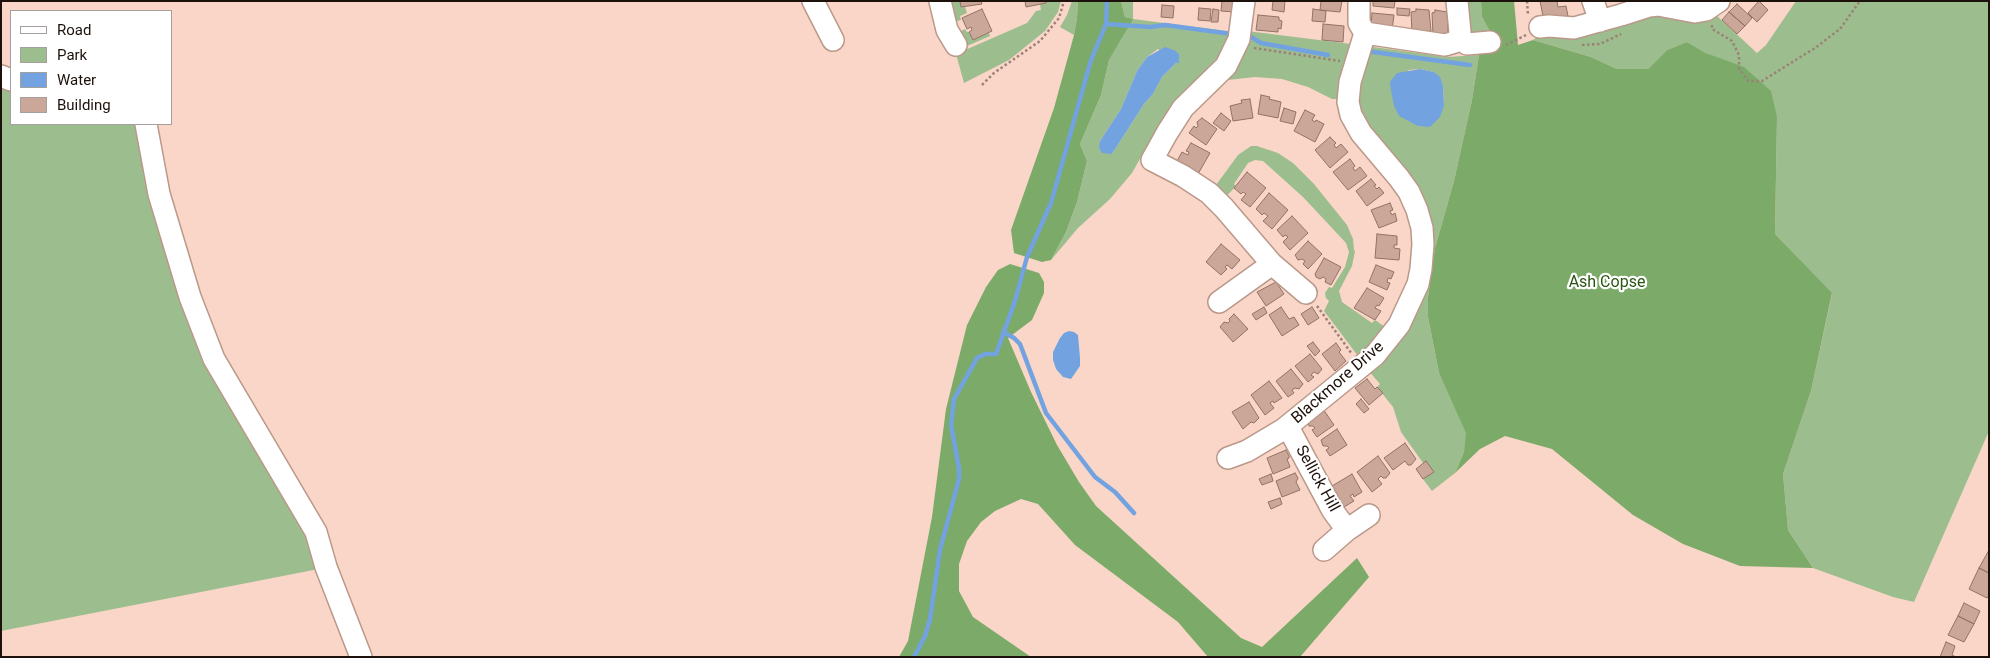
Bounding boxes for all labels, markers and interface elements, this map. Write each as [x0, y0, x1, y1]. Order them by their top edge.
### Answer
legend [10, 10, 172, 125]
text: Road [57, 21, 91, 39]
text: Park [57, 46, 87, 64]
text: Water [57, 71, 96, 89]
text: Building [57, 96, 111, 114]
park label: Ash Copse [1569, 273, 1645, 293]
street label: Blackmore Drive [1288, 338, 1388, 428]
street label: Sellick Hill [1291, 442, 1343, 516]

